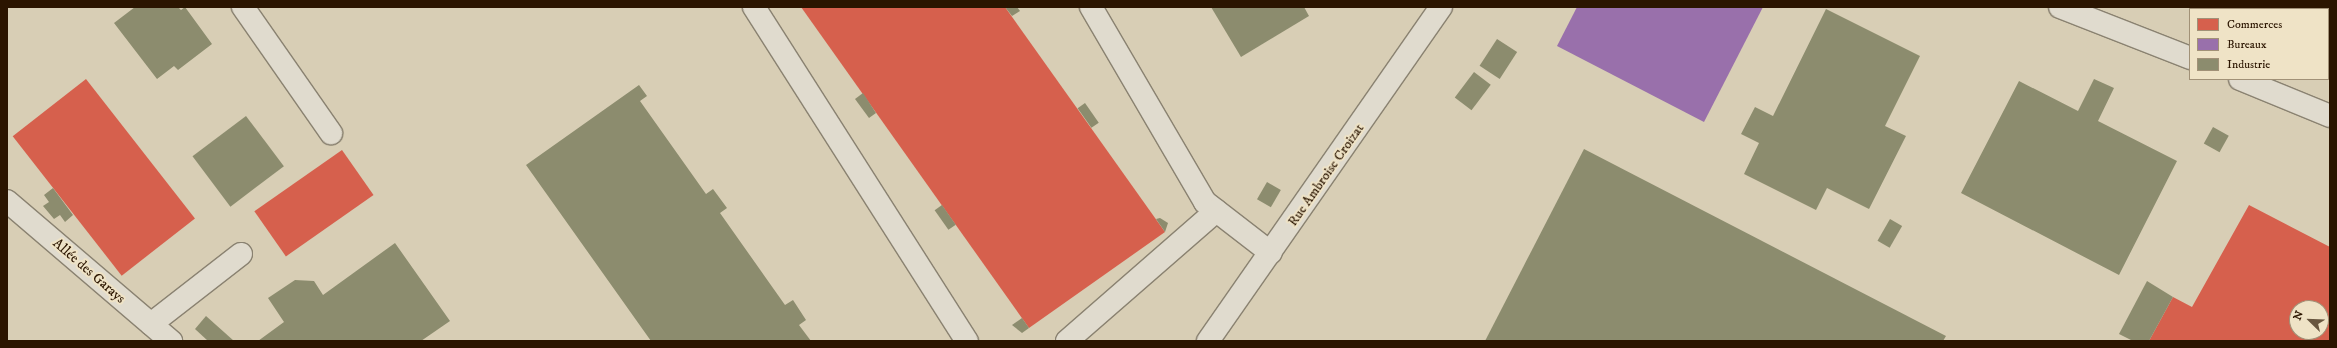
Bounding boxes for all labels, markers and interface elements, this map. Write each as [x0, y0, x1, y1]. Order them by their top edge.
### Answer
legend [2189, 8, 2329, 80]
text: Commerces [2227, 17, 2282, 32]
text: Bureaux [2227, 37, 2267, 52]
text: Industrie [2227, 57, 2270, 72]
street label: Rue Ambroise Croizat [1284, 121, 1368, 229]
street label: Allée des Garays [49, 235, 129, 307]
north arrow [2289, 300, 2329, 340]
text: N [2291, 309, 2307, 323]

